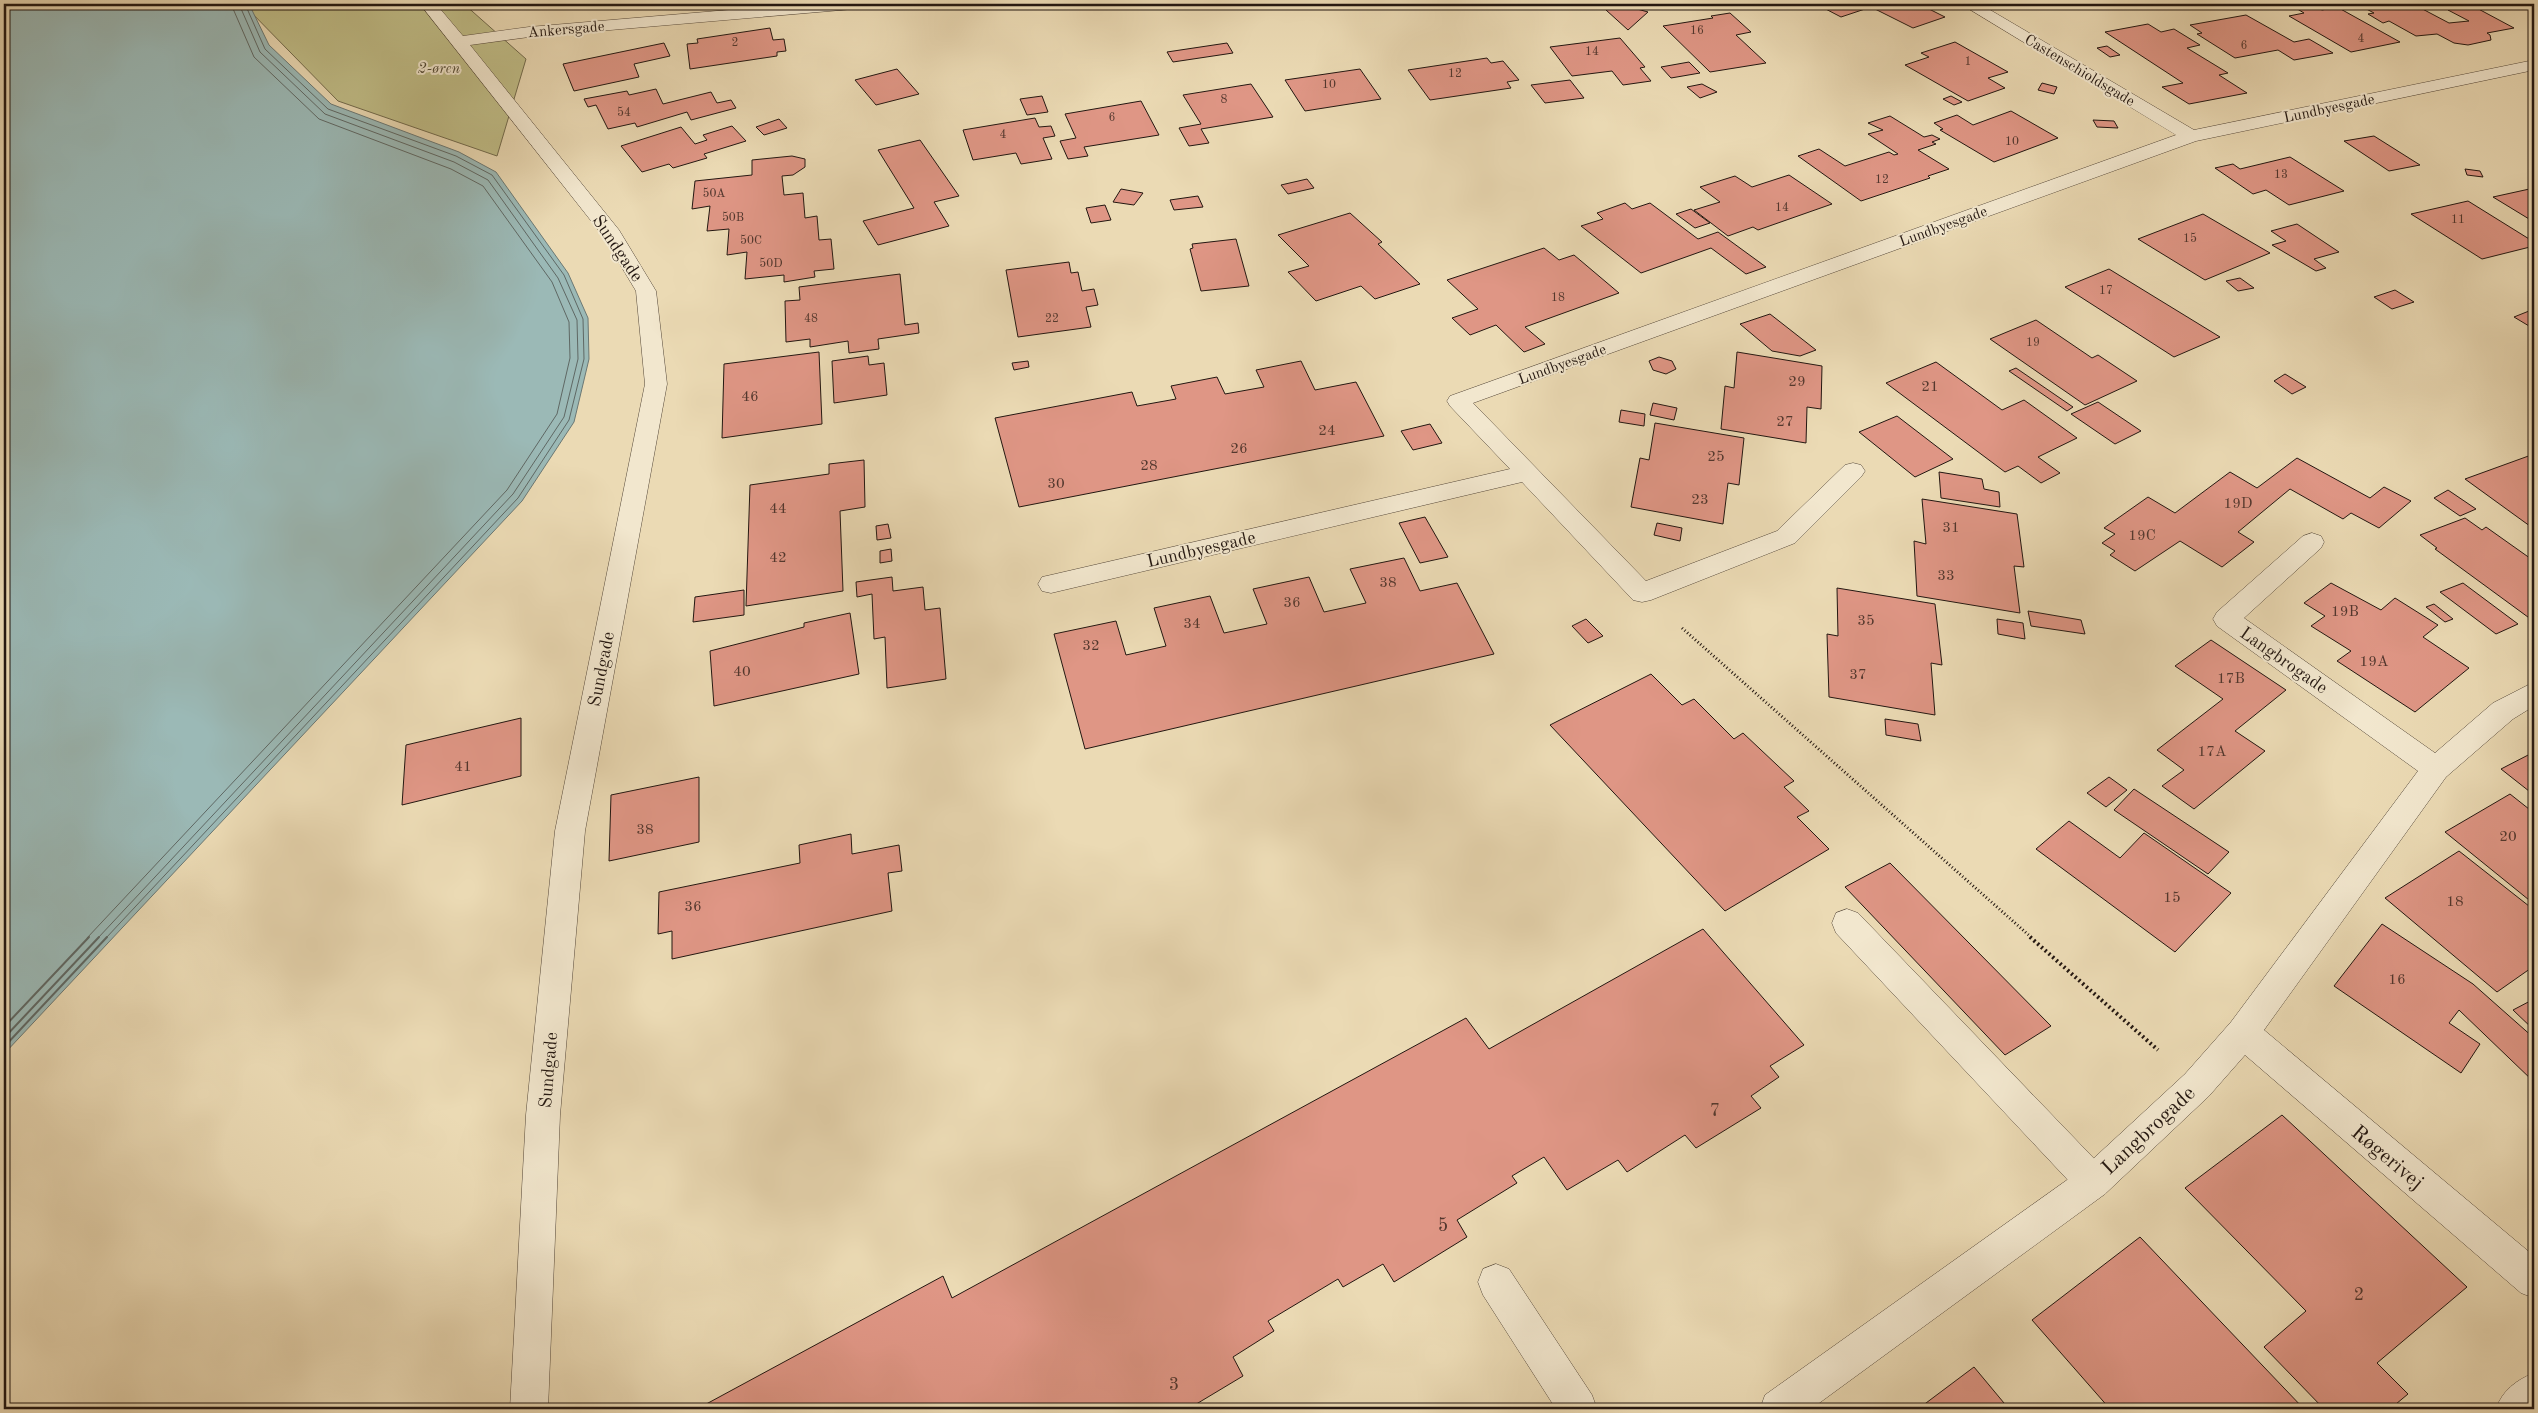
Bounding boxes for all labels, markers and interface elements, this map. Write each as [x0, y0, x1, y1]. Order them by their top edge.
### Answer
street label: Ankersgade [527, 20, 605, 41]
house number: 16 [1690, 25, 1704, 37]
street label: Castenschioldsgade [2022, 33, 2137, 110]
house number: 4 [2358, 33, 2365, 45]
house number: 2 [732, 37, 738, 49]
house number: 6 [2241, 40, 2248, 52]
house number: 14 [1585, 46, 1599, 58]
house number: 1 [1965, 56, 1971, 68]
park label: 2-øren [418, 62, 461, 77]
house number: 12 [1448, 68, 1462, 80]
house number: 10 [1322, 79, 1336, 91]
street label: Lundbyesgade [2282, 92, 2376, 126]
house number: 8 [1221, 94, 1228, 106]
house number: 54 [617, 106, 631, 119]
house number: 6 [1109, 112, 1116, 124]
house number: 4 [1000, 129, 1007, 141]
house number: 10 [2005, 136, 2019, 148]
house number: 13 [2274, 169, 2288, 181]
house number: 12 [1875, 174, 1889, 186]
house number: 50A [702, 187, 726, 200]
house number: 14 [1775, 202, 1789, 214]
street label: Lundbyesgade [1897, 205, 1990, 250]
house number: 50B [722, 211, 744, 224]
street label: Sundgade [588, 212, 646, 285]
house number: 11 [2451, 214, 2465, 226]
house number: 15 [2183, 232, 2197, 245]
house number: 50C [740, 234, 762, 247]
house number: 50D [759, 257, 783, 270]
house number: 17 [2099, 285, 2113, 297]
house number: 18 [1551, 292, 1565, 304]
house number: 48 [804, 313, 818, 325]
house number: 22 [1045, 313, 1059, 325]
house number: 19 [2026, 337, 2040, 349]
street label: Lundbyesgade [1516, 343, 1609, 388]
house number: 29 [1788, 375, 1806, 390]
house number: 21 [1921, 380, 1939, 395]
house number: 46 [741, 390, 759, 405]
house number: 27 [1776, 415, 1794, 430]
house number: 24 [1318, 424, 1336, 439]
house number: 26 [1230, 442, 1248, 457]
house number: 25 [1707, 450, 1725, 465]
house number: 28 [1140, 459, 1158, 474]
house number: 30 [1047, 477, 1065, 492]
house number: 23 [1691, 493, 1709, 508]
house number: 19D [2223, 497, 2253, 512]
house number: 44 [769, 502, 787, 517]
house number: 31 [1942, 521, 1960, 536]
street label: Lundbyesgade [1145, 529, 1257, 571]
house number: 19C [2128, 529, 2156, 544]
house number: 42 [769, 551, 787, 566]
house number: 33 [1937, 569, 1955, 584]
house number: 38 [1379, 576, 1397, 591]
house number: 36 [1283, 596, 1301, 611]
house number: 19B [2331, 605, 2359, 620]
house number: 35 [1857, 614, 1875, 629]
house number: 34 [1183, 617, 1201, 632]
street label: Langbrogade [2236, 624, 2330, 698]
street label: Sundgade [586, 630, 618, 708]
house number: 32 [1082, 639, 1100, 654]
house number: 19A [2360, 655, 2389, 670]
house number: 40 [733, 665, 751, 680]
house number: 37 [1849, 668, 1867, 683]
house number: 17B [2217, 672, 2245, 687]
house number: 17A [2198, 745, 2227, 760]
house number: 41 [454, 760, 472, 775]
house number: 38 [636, 823, 654, 838]
house number: 20 [2499, 830, 2517, 845]
house number: 15 [2163, 891, 2181, 906]
house number: 18 [2446, 895, 2464, 910]
house number: 36 [684, 900, 702, 915]
house number: 16 [2388, 973, 2406, 988]
street label: Sundgade [537, 1031, 561, 1109]
street label: Langbrogade [2098, 1083, 2200, 1179]
house number: 7 [1710, 1102, 1720, 1120]
street label: Røgerivej [2347, 1122, 2427, 1194]
house number: 5 [1438, 1217, 1448, 1235]
house number: 2 [2354, 1286, 2364, 1304]
house number: 3 [1169, 1376, 1179, 1394]

